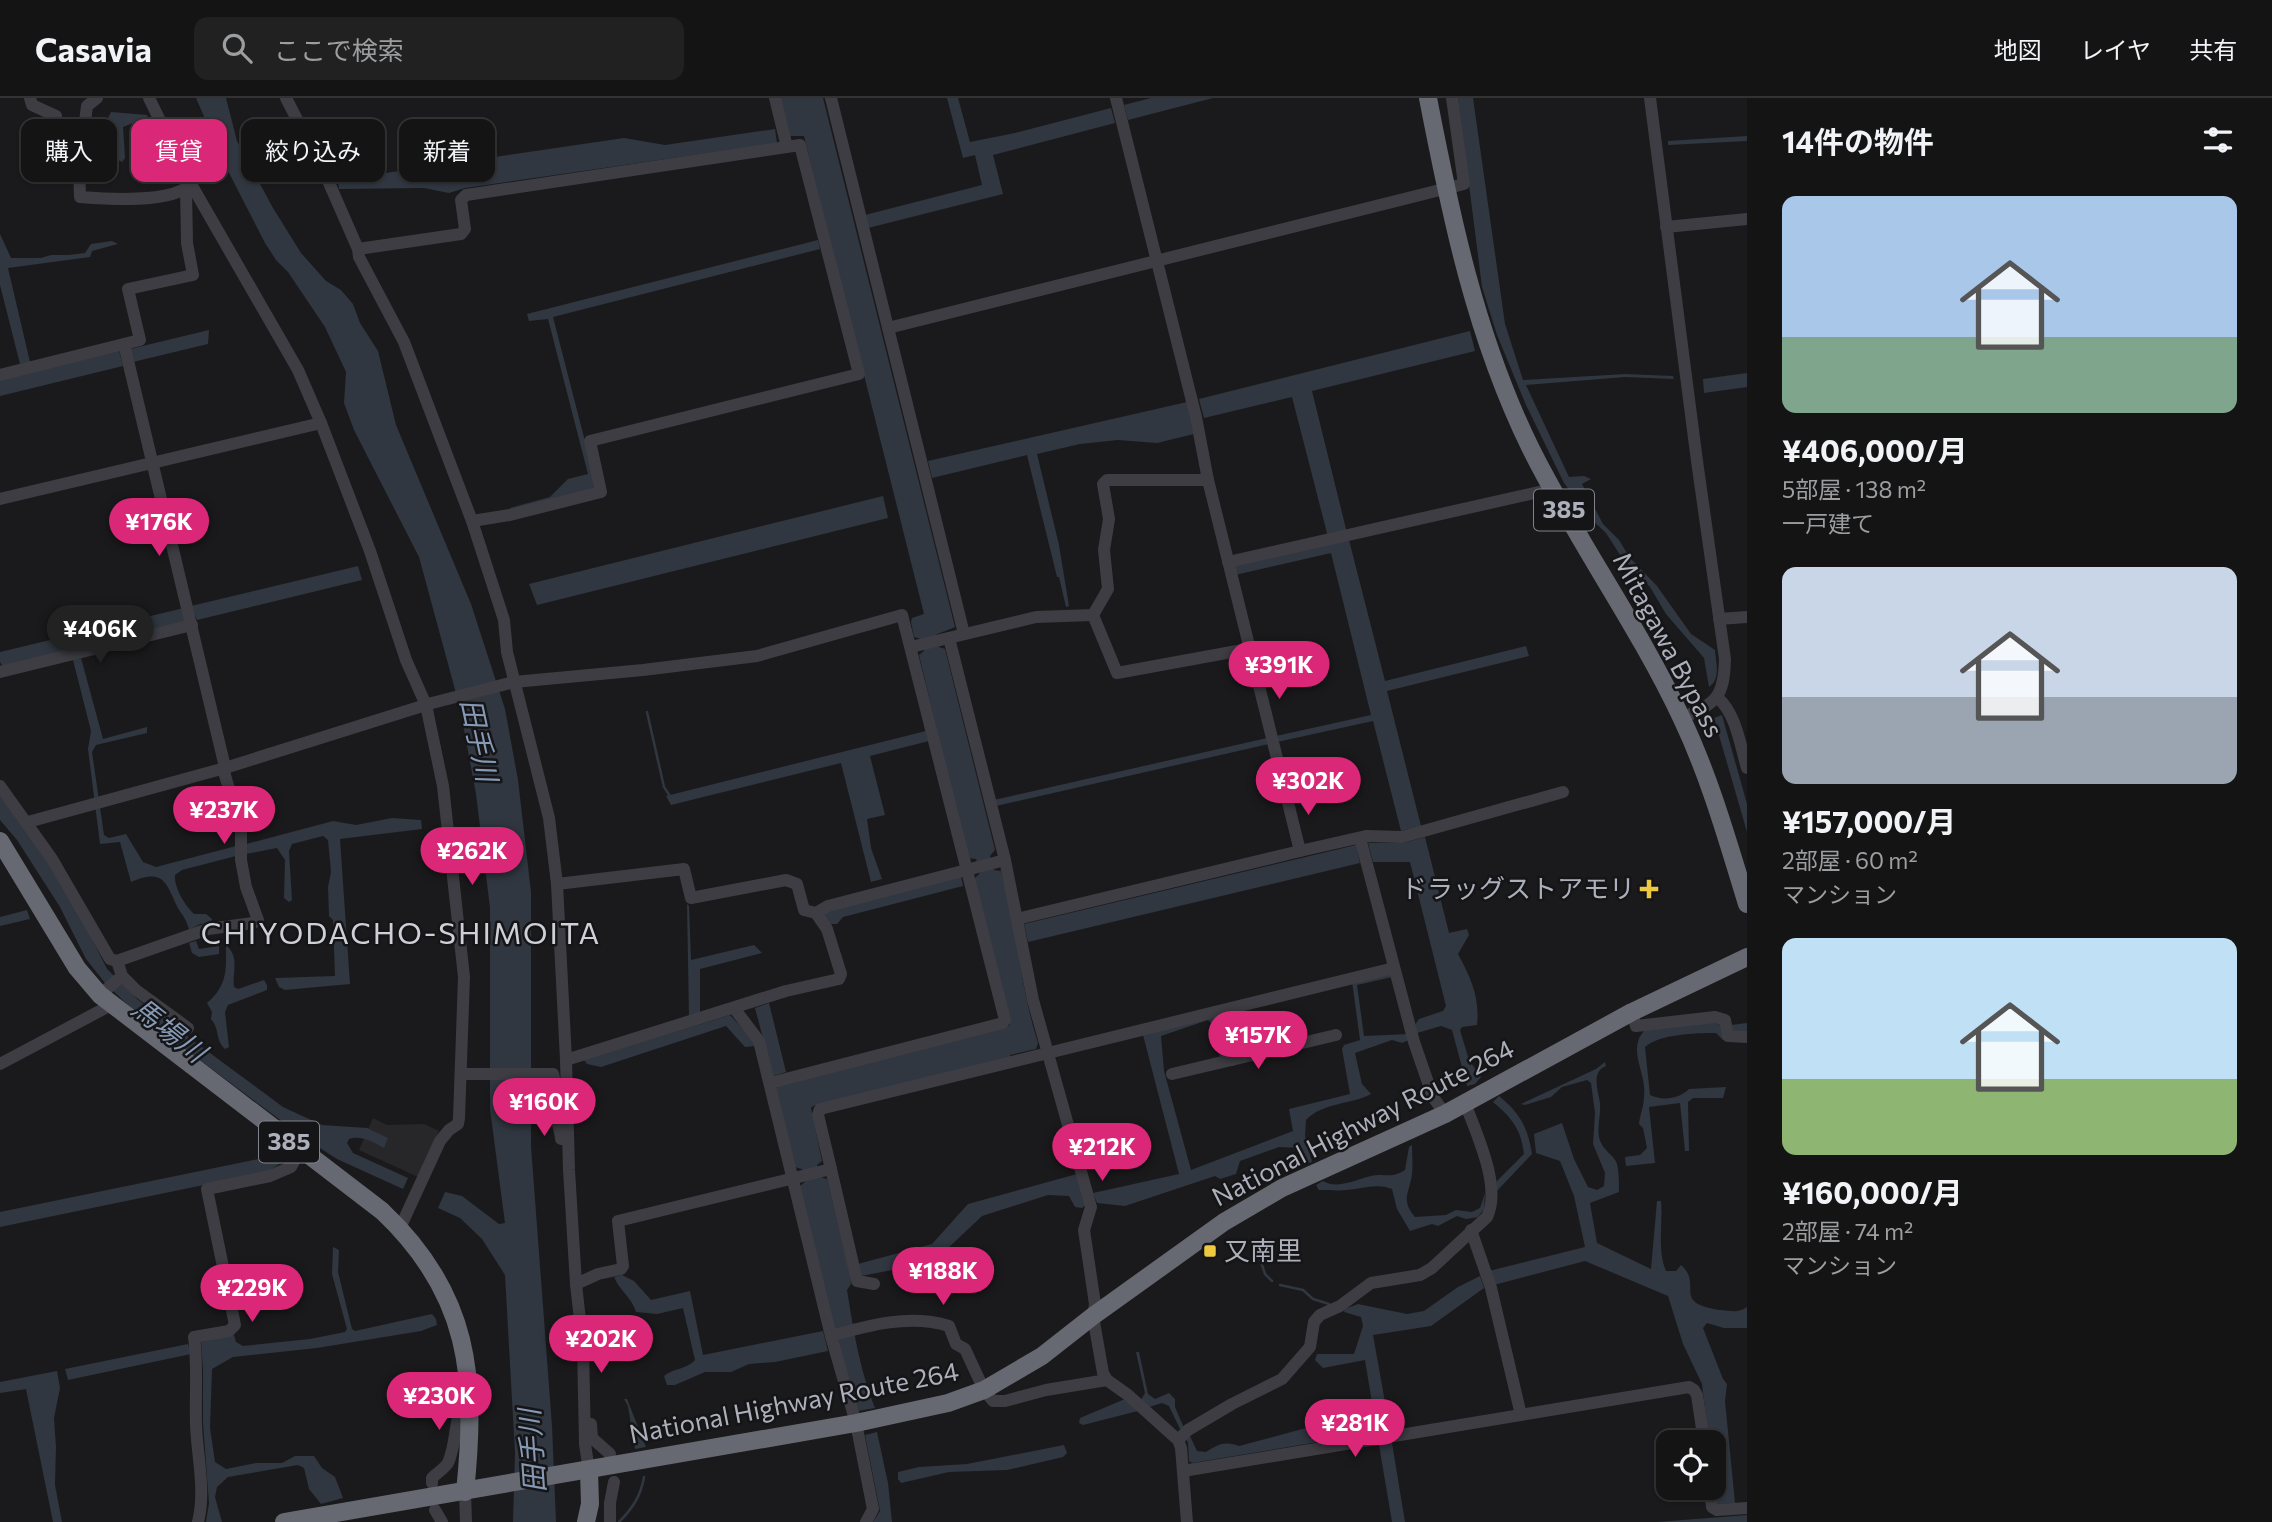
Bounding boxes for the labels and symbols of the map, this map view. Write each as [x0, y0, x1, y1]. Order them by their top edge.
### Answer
road number: 385 [1534, 489, 1594, 530]
pin: ¥176K [110, 498, 208, 558]
street label: Mitagawa Bypass [1608, 547, 1731, 742]
pin: ¥406K [51, 606, 149, 665]
pin: ¥391K [1230, 642, 1328, 701]
water label: 田手川 [455, 695, 506, 787]
pin: ¥302K [1259, 758, 1357, 817]
pin: ¥237K [175, 786, 273, 846]
pin: ¥262K [423, 828, 521, 887]
place label: ドラッグストアモリ [1401, 872, 1635, 903]
marker: ドラッグストアモリ [1641, 881, 1657, 897]
district label: CHIYODACHO-SHIMOITA [201, 913, 601, 950]
water label: 馬場川 [126, 990, 216, 1070]
pin: ¥157K [1209, 1012, 1307, 1071]
street label: National Highway Route 264 [1206, 1032, 1519, 1211]
pin: ¥160K [495, 1079, 593, 1138]
road number: 385 [259, 1122, 319, 1162]
pin: ¥212K [1053, 1124, 1151, 1183]
place label: 又南里 [1224, 1234, 1302, 1265]
marker: 又南里 [1202, 1243, 1218, 1259]
pin: ¥188K [894, 1248, 992, 1307]
pin: ¥229K [203, 1264, 301, 1324]
pin: ¥202K [552, 1316, 650, 1375]
street label: National Highway Route 264 [626, 1354, 961, 1449]
pin: ¥230K [390, 1372, 488, 1432]
pin: ¥281K [1306, 1400, 1404, 1459]
water label: 田手川 [511, 1405, 551, 1494]

